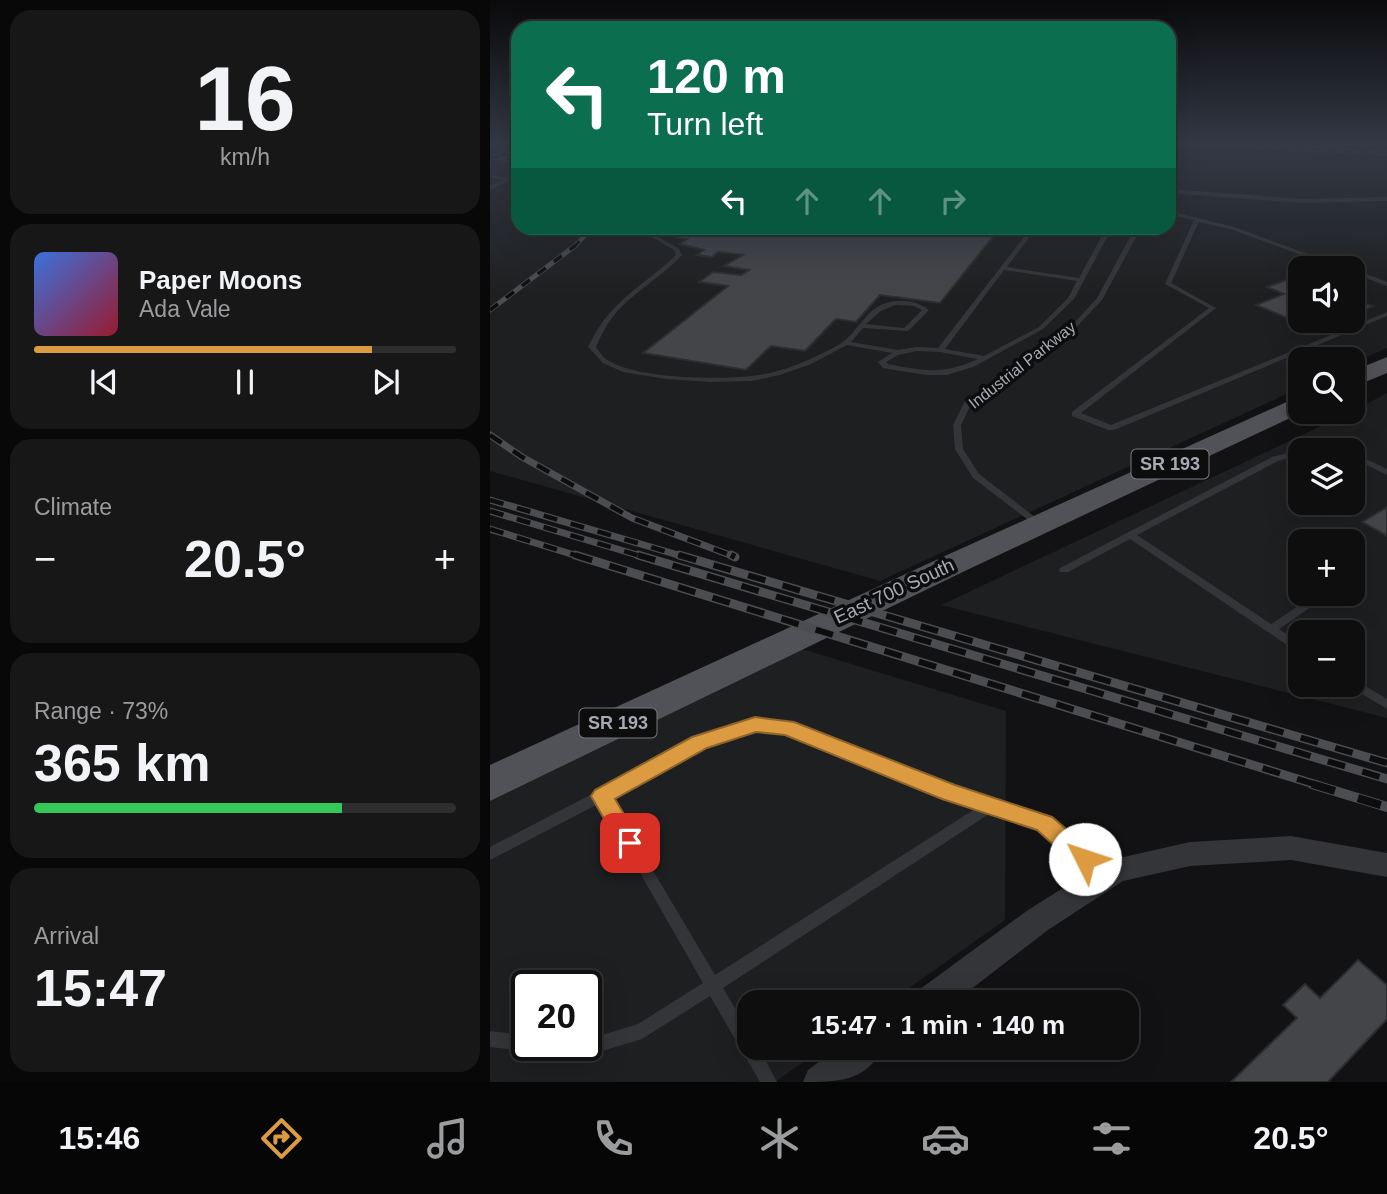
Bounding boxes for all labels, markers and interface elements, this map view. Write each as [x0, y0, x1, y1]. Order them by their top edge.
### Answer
text: 16 [194, 48, 296, 149]
icon: left [532, 49, 623, 140]
text: 120 m [647, 49, 786, 103]
text: Turn left [647, 106, 763, 142]
text: km/h [220, 144, 270, 170]
icon: left [715, 182, 753, 220]
icon: ahead [788, 182, 826, 220]
icon: ahead [861, 182, 899, 220]
icon: right [934, 182, 972, 220]
map controls [1288, 256, 1365, 697]
button: sound [1288, 256, 1365, 333]
text: Paper Moons [139, 265, 302, 295]
text: Ada Vale [139, 296, 231, 322]
street label: Industrial Parkway [965, 318, 1079, 412]
button: search [1288, 347, 1365, 424]
icon: previous [85, 363, 123, 401]
icon: pause [226, 363, 264, 401]
icon: next [367, 363, 405, 401]
button: layers [1288, 438, 1365, 515]
road number: SR 193 [1132, 450, 1208, 478]
text: Climate [34, 494, 112, 520]
button: + [1288, 529, 1365, 606]
text: 20.5° [184, 530, 306, 588]
text: − [34, 538, 56, 580]
text: + [434, 538, 456, 580]
street label: East 700 South [831, 554, 957, 628]
button: − [1288, 620, 1365, 697]
text: Range · 73% [34, 698, 168, 724]
road number: SR 193 [580, 708, 656, 738]
text: 365 km [34, 734, 210, 792]
pin [600, 813, 660, 873]
position arrow [1048, 822, 1122, 896]
icon: arrive [611, 824, 649, 862]
text: Arrival [34, 923, 99, 949]
text: 15:47 [34, 959, 167, 1017]
speed limit sign: 20 [511, 970, 602, 1061]
text: 15:47 · 1 min · 140 m [811, 1010, 1065, 1040]
icon: directions [257, 1114, 306, 1163]
icon: music [423, 1114, 472, 1163]
icon: phone [589, 1114, 638, 1163]
icon: climate [755, 1114, 804, 1163]
icon: car [921, 1114, 970, 1163]
icon: filters [1087, 1114, 1136, 1163]
text: 15:46 [59, 1120, 140, 1156]
text: 20.5° [1253, 1120, 1328, 1156]

